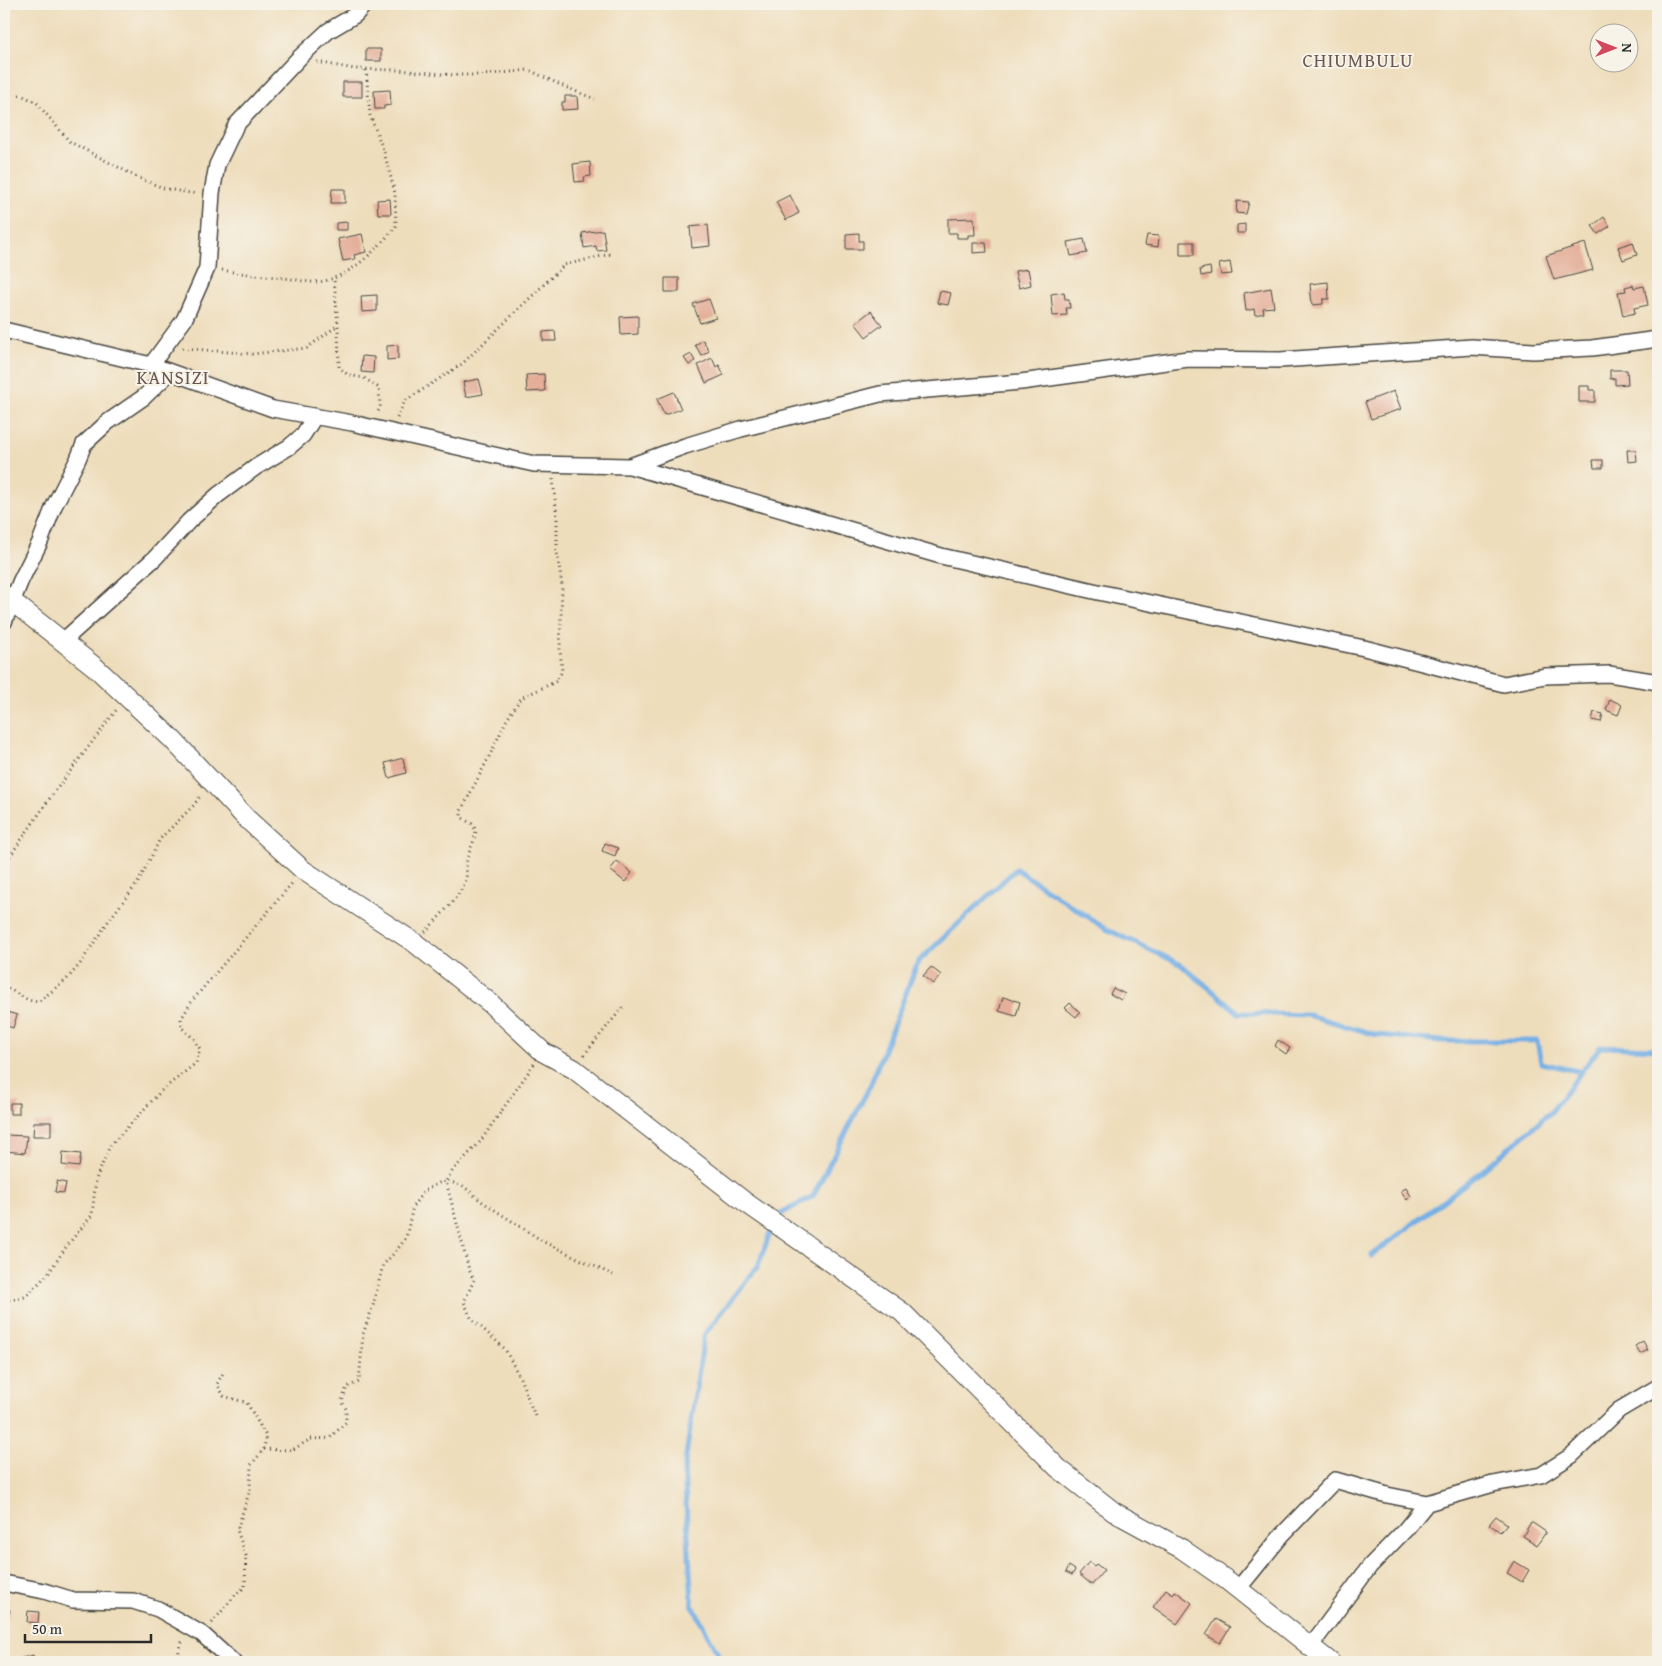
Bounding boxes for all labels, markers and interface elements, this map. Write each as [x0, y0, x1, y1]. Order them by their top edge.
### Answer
north arrow [1590, 22, 1640, 72]
text: N [1617, 43, 1637, 53]
district label: CHIUMBULU [1303, 46, 1413, 74]
district label: KANSIZI [136, 363, 210, 391]
scale bar [25, 1611, 151, 1643]
text: 50 m [32, 1618, 63, 1639]

